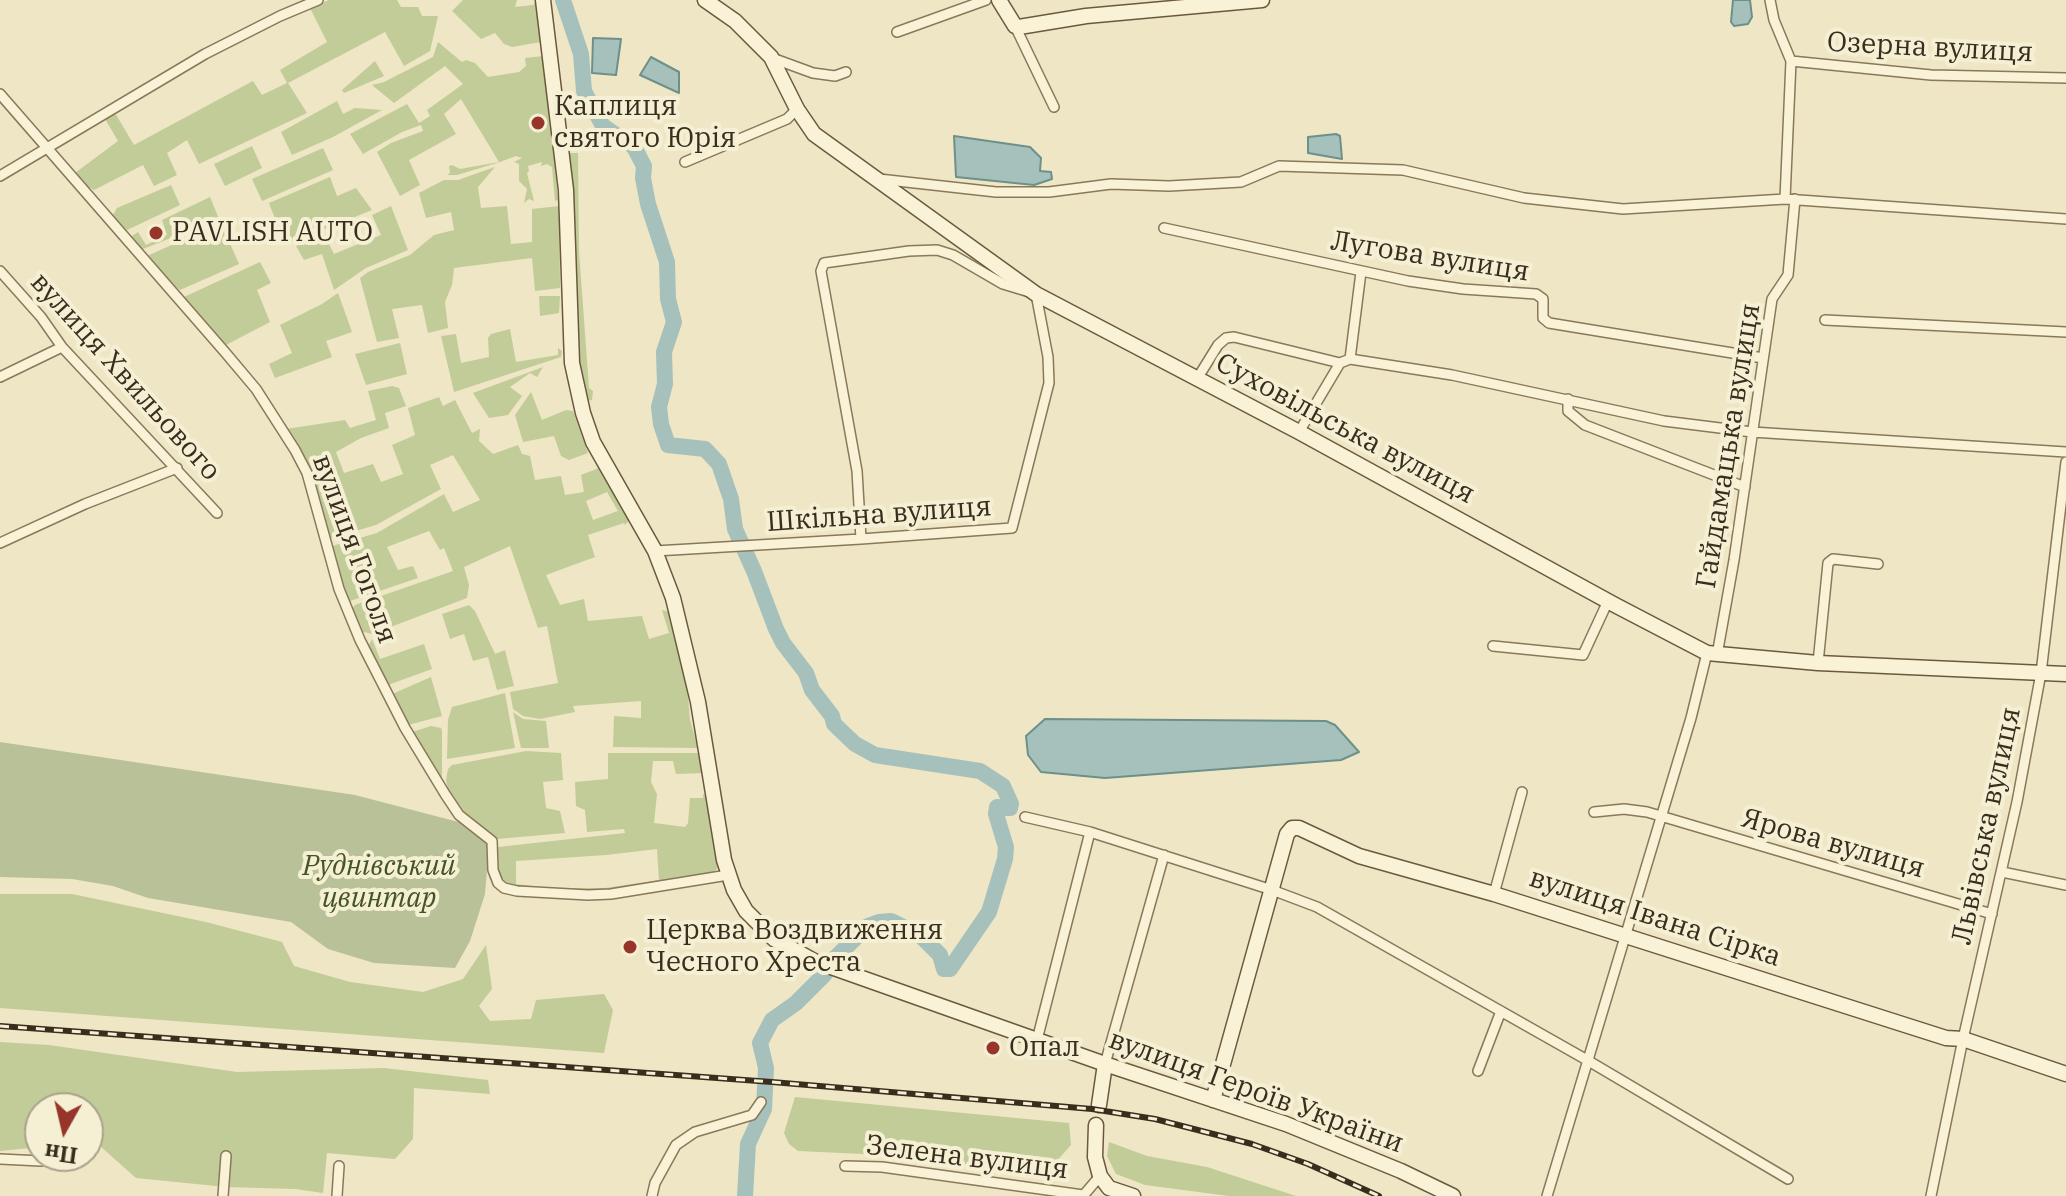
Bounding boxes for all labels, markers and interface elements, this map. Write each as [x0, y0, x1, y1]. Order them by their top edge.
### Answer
street label: Озерна вулиця [1826, 26, 2034, 70]
place label: Каплиця святого Юрія [554, 90, 736, 156]
marker: Каплиця святого Юрія [529, 114, 547, 132]
place label: PAVLISH AUTO [172, 216, 373, 250]
marker: PAVLISH AUTO [147, 224, 165, 242]
street label: Лугова вулиця [1328, 225, 1532, 289]
street label: вулиця Хвильового [23, 266, 227, 488]
street label: Гайдамацька вулиця [1690, 301, 1768, 591]
street label: Суховільська вулиця [1210, 346, 1480, 512]
street label: вулиця Гоголя [304, 450, 404, 648]
street label: Шкільна вулиця [765, 490, 993, 540]
street label: Львівська вулиця [1945, 704, 2029, 948]
street label: Ярова вулиця [1738, 802, 1928, 886]
park label: Руднівський цвинтар [302, 850, 456, 916]
street label: вулиця Івана Сірка [1525, 861, 1785, 975]
place label: Церква Воздвиження Чесного Хреста [646, 914, 943, 980]
marker: Церква Воздвиження Чесного Хреста [621, 938, 639, 956]
street label: вулиця Героїв України [1104, 1023, 1408, 1161]
place label: Опал [1009, 1031, 1080, 1065]
marker: Опал [984, 1039, 1002, 1057]
north arrow [24, 1092, 104, 1172]
street label: Зелена вулиця [864, 1129, 1070, 1187]
text: Пн [43, 1138, 79, 1171]

